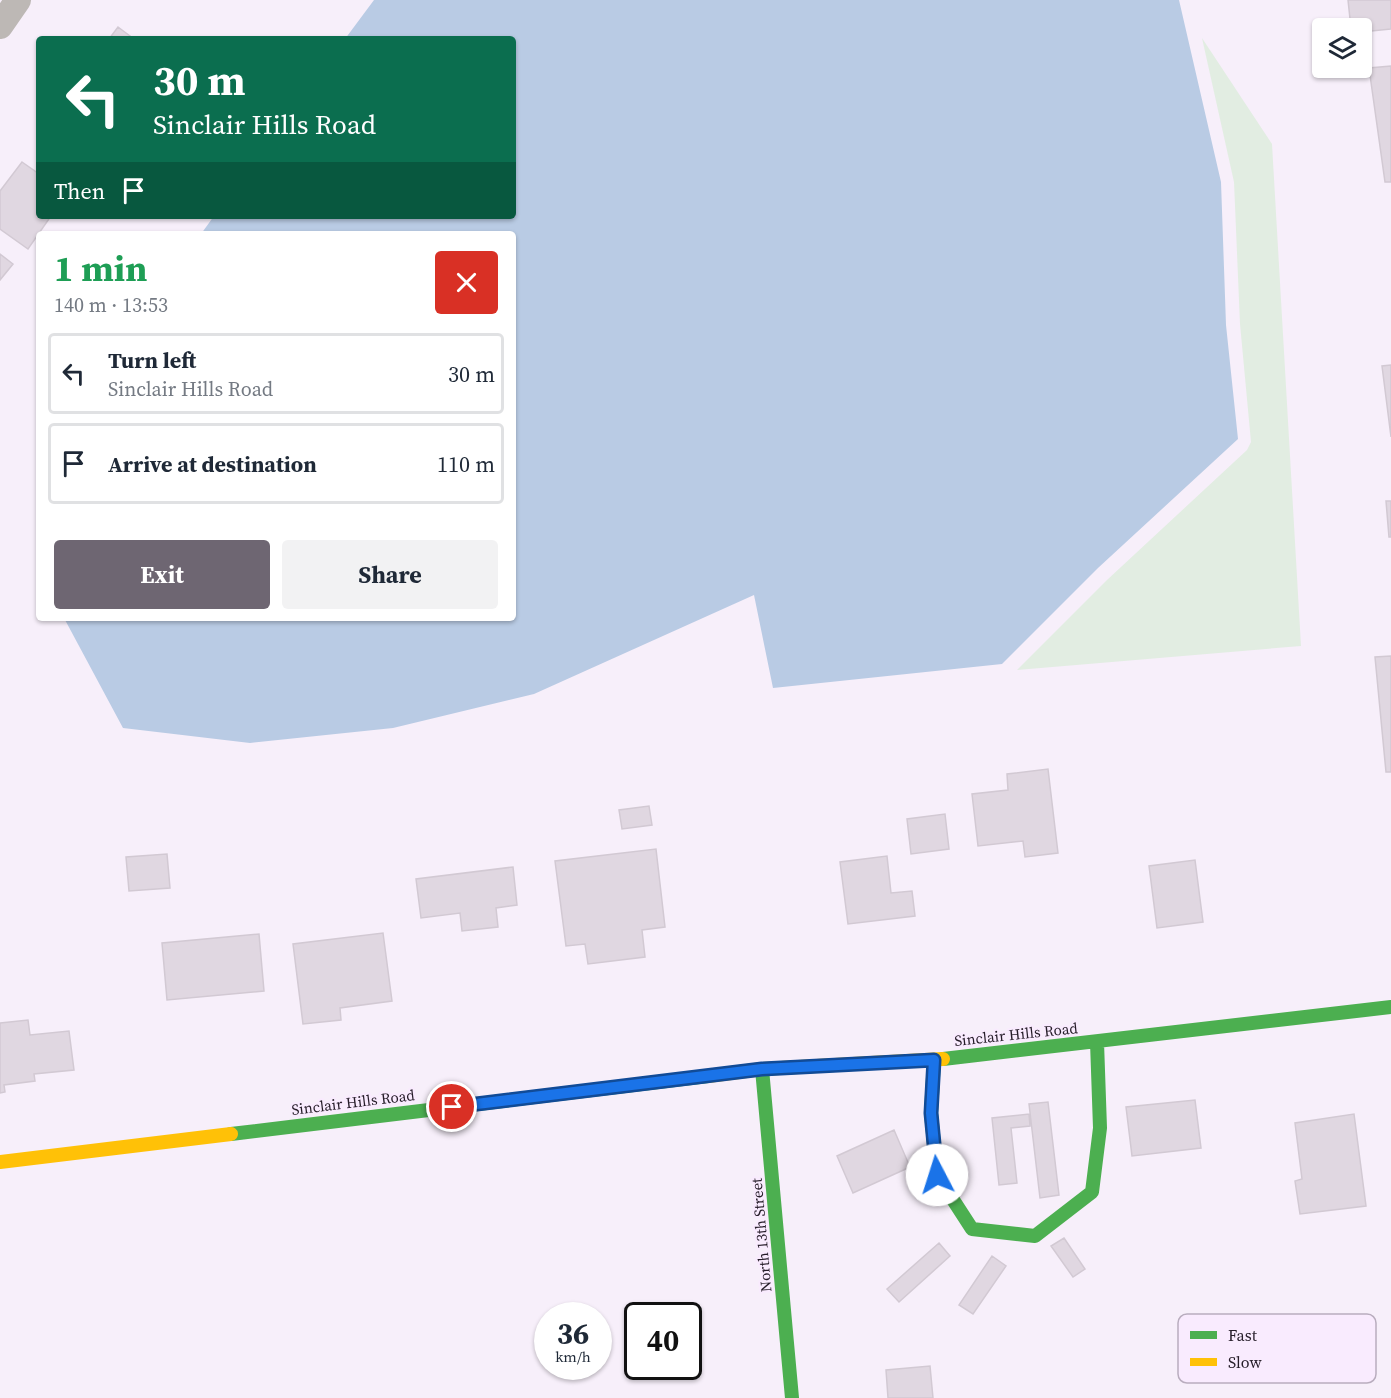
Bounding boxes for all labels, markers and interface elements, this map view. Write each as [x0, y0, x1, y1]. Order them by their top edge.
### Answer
map controls [1312, 18, 1372, 78]
button: layers [1312, 18, 1372, 78]
text: 30 m [153, 51, 246, 109]
icon: left [54, 60, 132, 138]
text: Sinclair Hills Road [153, 106, 376, 143]
icon: arrive [117, 174, 150, 207]
text: Then [54, 176, 105, 206]
text: 1 min [54, 244, 147, 293]
button: close [435, 251, 498, 314]
text: 140 m · 13:53 [54, 291, 168, 319]
text: Turn left [108, 345, 196, 375]
icon: left [57, 357, 90, 390]
text: 30 m [448, 359, 495, 389]
text: Sinclair Hills Road [108, 375, 273, 403]
icon: arrive [57, 447, 90, 480]
text: Arrive at destination [108, 449, 317, 479]
text: 110 m [437, 449, 495, 479]
button: Exit [54, 540, 270, 609]
button: Share [282, 540, 498, 609]
street label: Sinclair Hills Road [953, 1017, 1079, 1051]
pin [426, 1081, 477, 1132]
street label: Sinclair Hills Road [290, 1084, 416, 1120]
icon: arrive [435, 1090, 468, 1123]
position arrow [905, 1143, 969, 1207]
street label: North 13th Street [746, 1177, 776, 1293]
speed limit sign: 40 [624, 1302, 702, 1380]
text: 36 [557, 1313, 589, 1354]
legend [1178, 1314, 1376, 1383]
text: Fast [1228, 1324, 1258, 1346]
text: km/h [555, 1346, 591, 1367]
text: Slow [1228, 1351, 1263, 1373]

